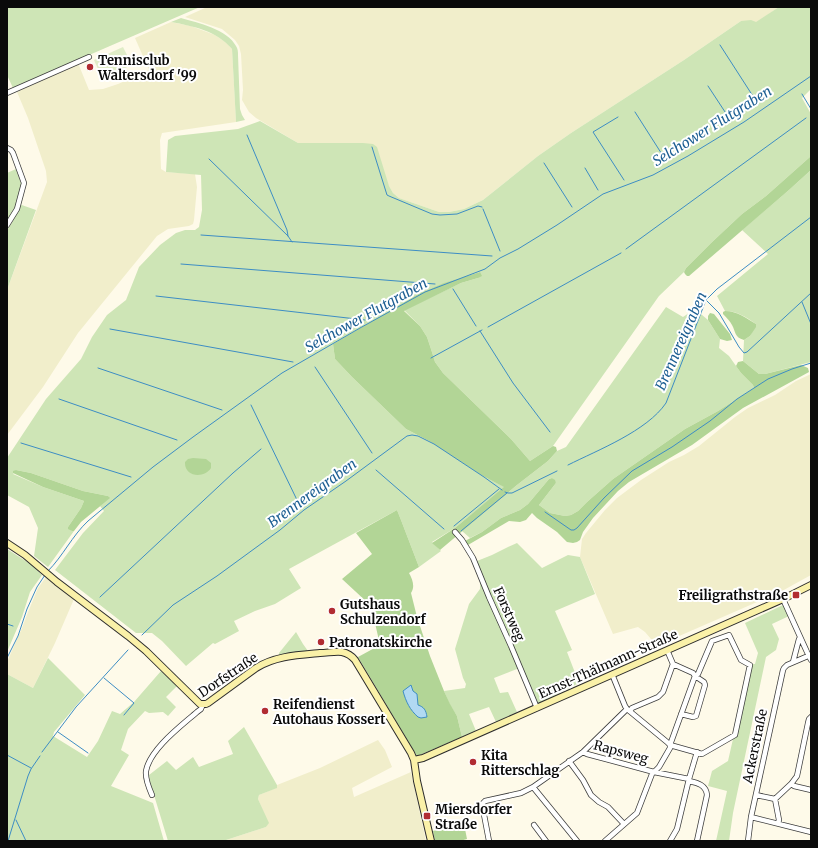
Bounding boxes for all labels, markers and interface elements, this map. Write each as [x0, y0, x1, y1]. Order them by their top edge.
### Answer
place label: Tennisclub Waltersdorf '99 [97, 52, 197, 84]
marker: Tennisclub Waltersdorf '99 [85, 62, 95, 72]
water label: Selchower Flutgraben [649, 82, 775, 170]
water label: Selchower Flutgraben [302, 274, 430, 356]
water label: Brennereigraben [651, 289, 711, 393]
water label: Brennereigraben [264, 455, 360, 531]
street label: Forstweg [489, 584, 529, 644]
place label: Freiligrathstraße [678, 587, 788, 604]
marker: Freiligrathstraße [791, 590, 801, 600]
place label: Gutshaus Schulzendorf [340, 596, 426, 628]
marker: Gutshaus Schulzendorf [327, 606, 337, 616]
street label: Ernst-Thälmann-Straße [536, 626, 680, 702]
place label: Patronatskirche [329, 634, 432, 651]
marker: Patronatskirche [316, 637, 326, 647]
street label: Dorfstraße [195, 649, 261, 701]
place label: Reifendienst Autohaus Kossert [272, 696, 386, 728]
marker: Reifendienst Autohaus Kossert [260, 706, 270, 716]
street label: Ackerstraße [739, 707, 771, 786]
street label: Rapsweg [592, 737, 650, 767]
place label: Kita Ritterschlag [481, 747, 559, 779]
marker: Kita Ritterschlag [468, 757, 478, 767]
place label: Miersdorfer Straße [435, 801, 512, 833]
marker: Miersdorfer Straße [422, 811, 432, 821]

